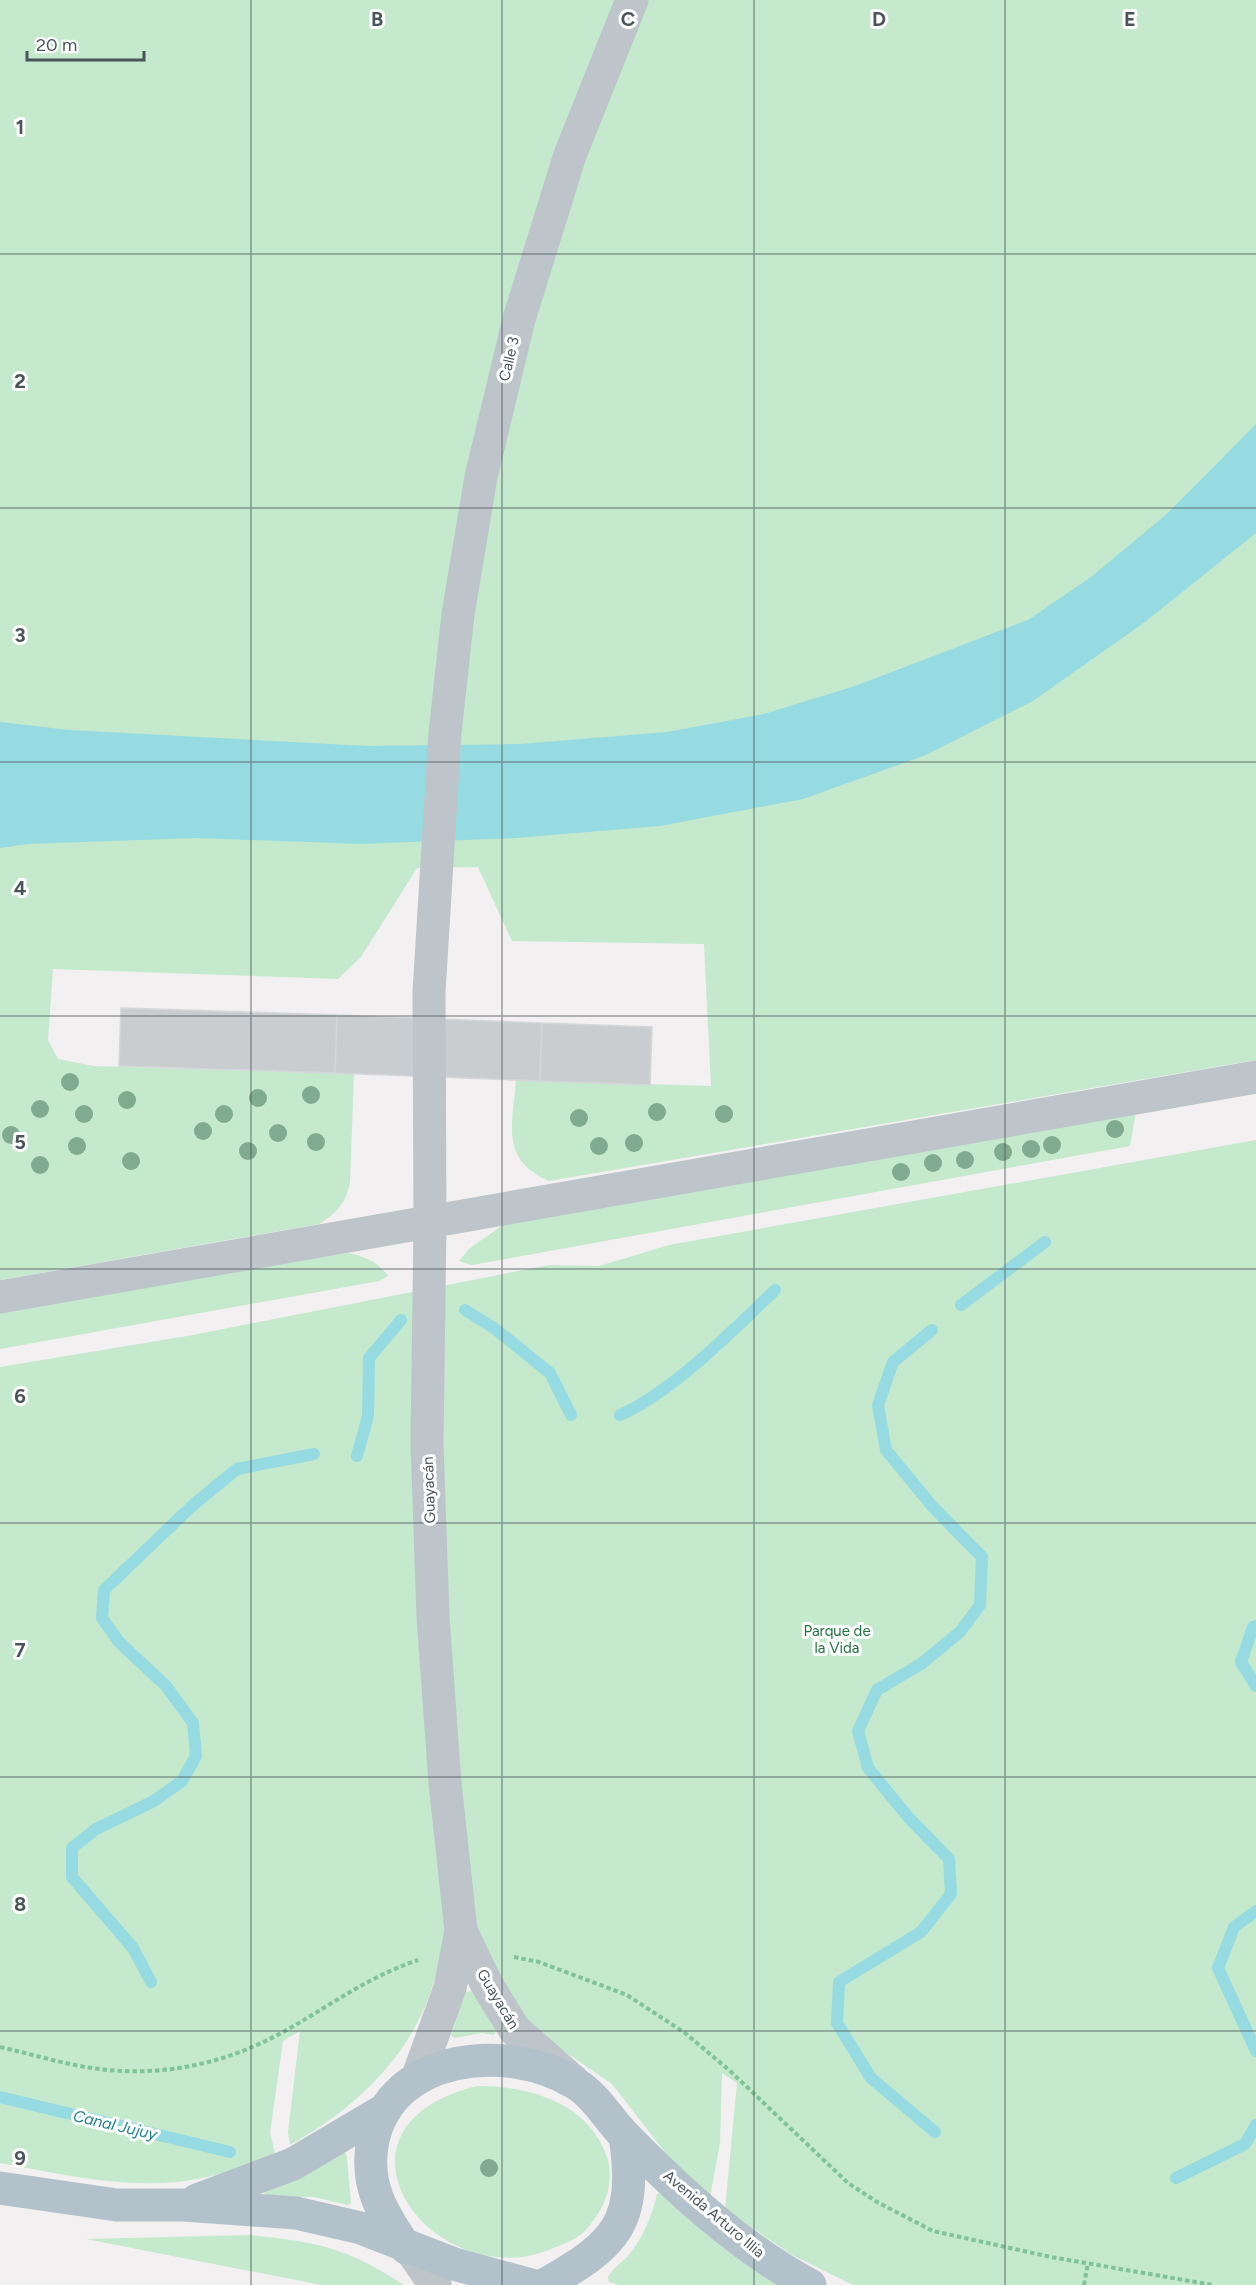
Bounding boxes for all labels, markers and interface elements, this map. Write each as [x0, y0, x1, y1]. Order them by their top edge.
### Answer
text: B [371, 7, 383, 31]
text: C [621, 7, 635, 31]
text: D [872, 7, 886, 31]
text: E [1124, 7, 1136, 31]
scale bar [27, 24, 144, 62]
text: 20 m [36, 34, 77, 56]
text: 1 [16, 115, 24, 139]
street label: Calle 3 [495, 335, 523, 383]
text: 2 [14, 369, 26, 393]
text: 3 [14, 623, 26, 647]
text: 4 [14, 876, 27, 900]
text: 5 [14, 1130, 26, 1154]
text: 6 [14, 1384, 26, 1408]
street label: Guayacán [419, 1456, 439, 1524]
park label: Parque de la Vida [803, 1622, 871, 1657]
text: 7 [14, 1638, 26, 1662]
text: 8 [14, 1892, 26, 1916]
street label: Guayacán [473, 1966, 523, 2032]
water label: Canal Jujuy [71, 2106, 159, 2144]
text: 9 [14, 2146, 26, 2170]
street label: Avenida Arturo Illia [660, 2167, 768, 2261]

